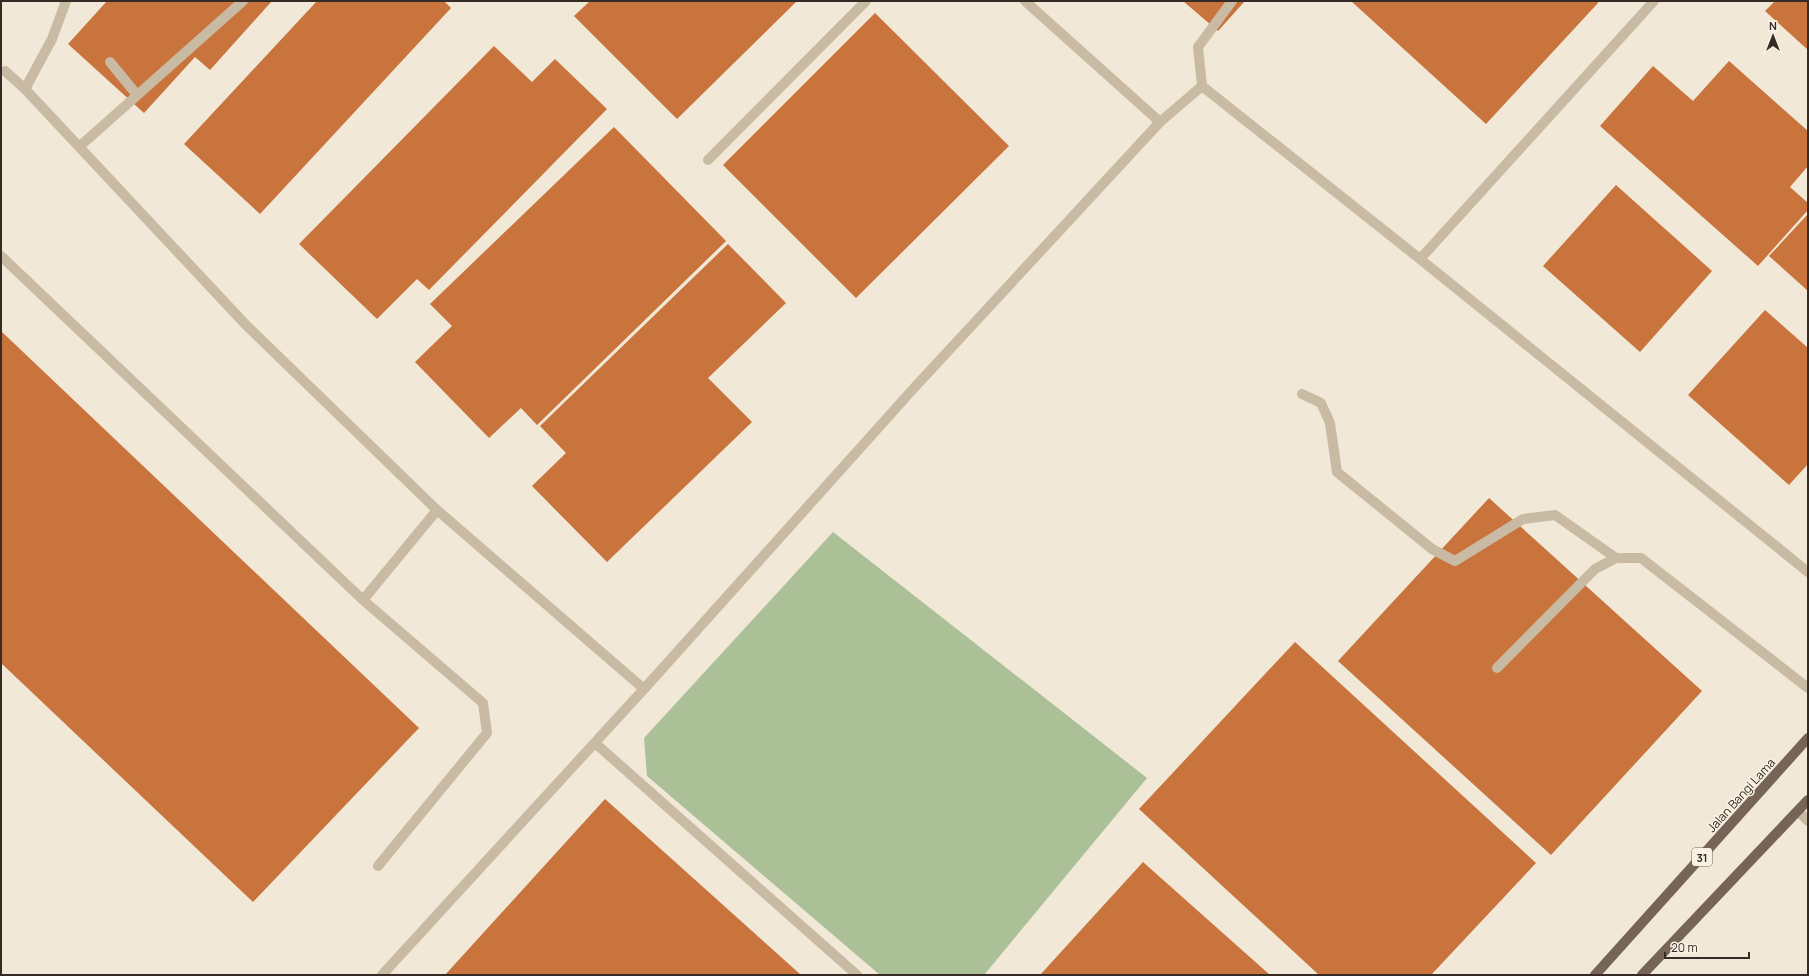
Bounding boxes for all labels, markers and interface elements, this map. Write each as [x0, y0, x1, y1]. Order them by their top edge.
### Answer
north arrow [1753, 16, 1793, 56]
text: N [1769, 18, 1777, 33]
street label: Jalan Bangi Lama [1703, 754, 1779, 836]
road number: 31 [1692, 848, 1712, 866]
scale bar [1665, 934, 1749, 960]
text: 20 m [1671, 939, 1698, 956]

